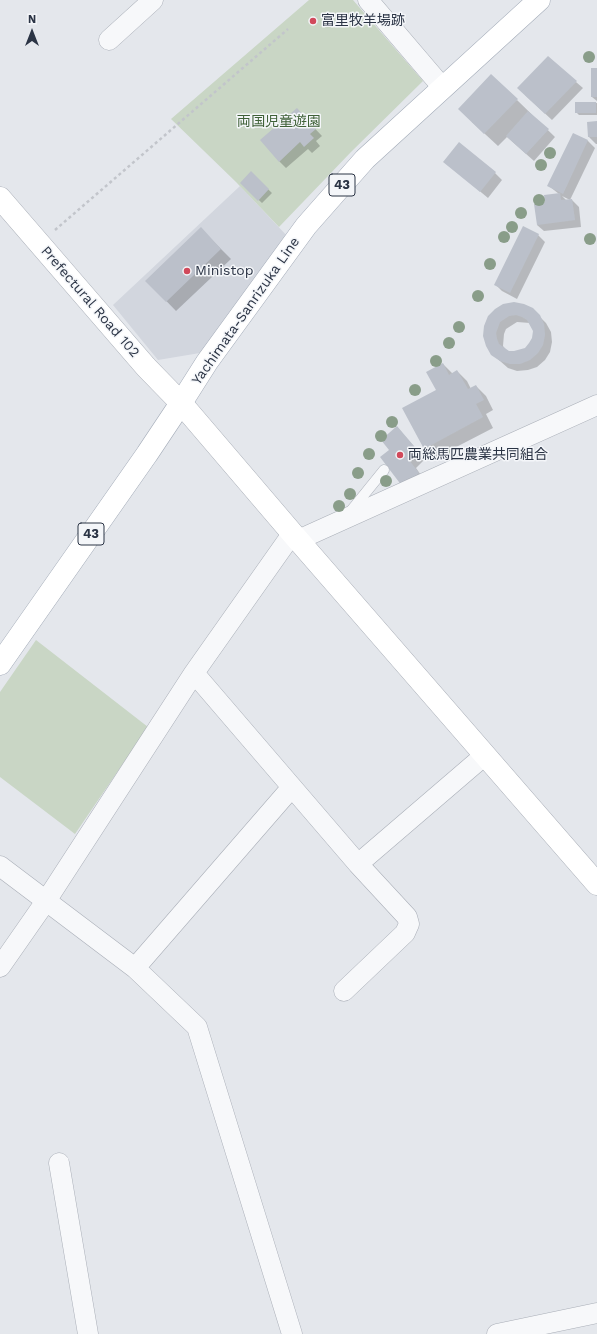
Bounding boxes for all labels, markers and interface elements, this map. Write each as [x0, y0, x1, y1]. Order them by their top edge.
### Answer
north arrow [12, 12, 52, 52]
text: N [28, 13, 36, 26]
place label: 富里牧羊場跡 [321, 13, 405, 29]
marker: 富里牧羊場跡 [308, 16, 318, 26]
park label: 両国児童遊園 [237, 114, 321, 130]
road number: 43 [329, 174, 355, 196]
street label: Yachimata-Sanrizuka Line [188, 234, 304, 388]
street label: Prefectural Road 102 [37, 243, 143, 361]
place label: Ministop [195, 263, 253, 279]
marker: Ministop [182, 266, 192, 276]
place label: 両総馬匹農業共同組合 [408, 447, 548, 463]
marker: 両総馬匹農業共同組合 [395, 450, 405, 460]
road number: 43 [78, 523, 104, 545]

